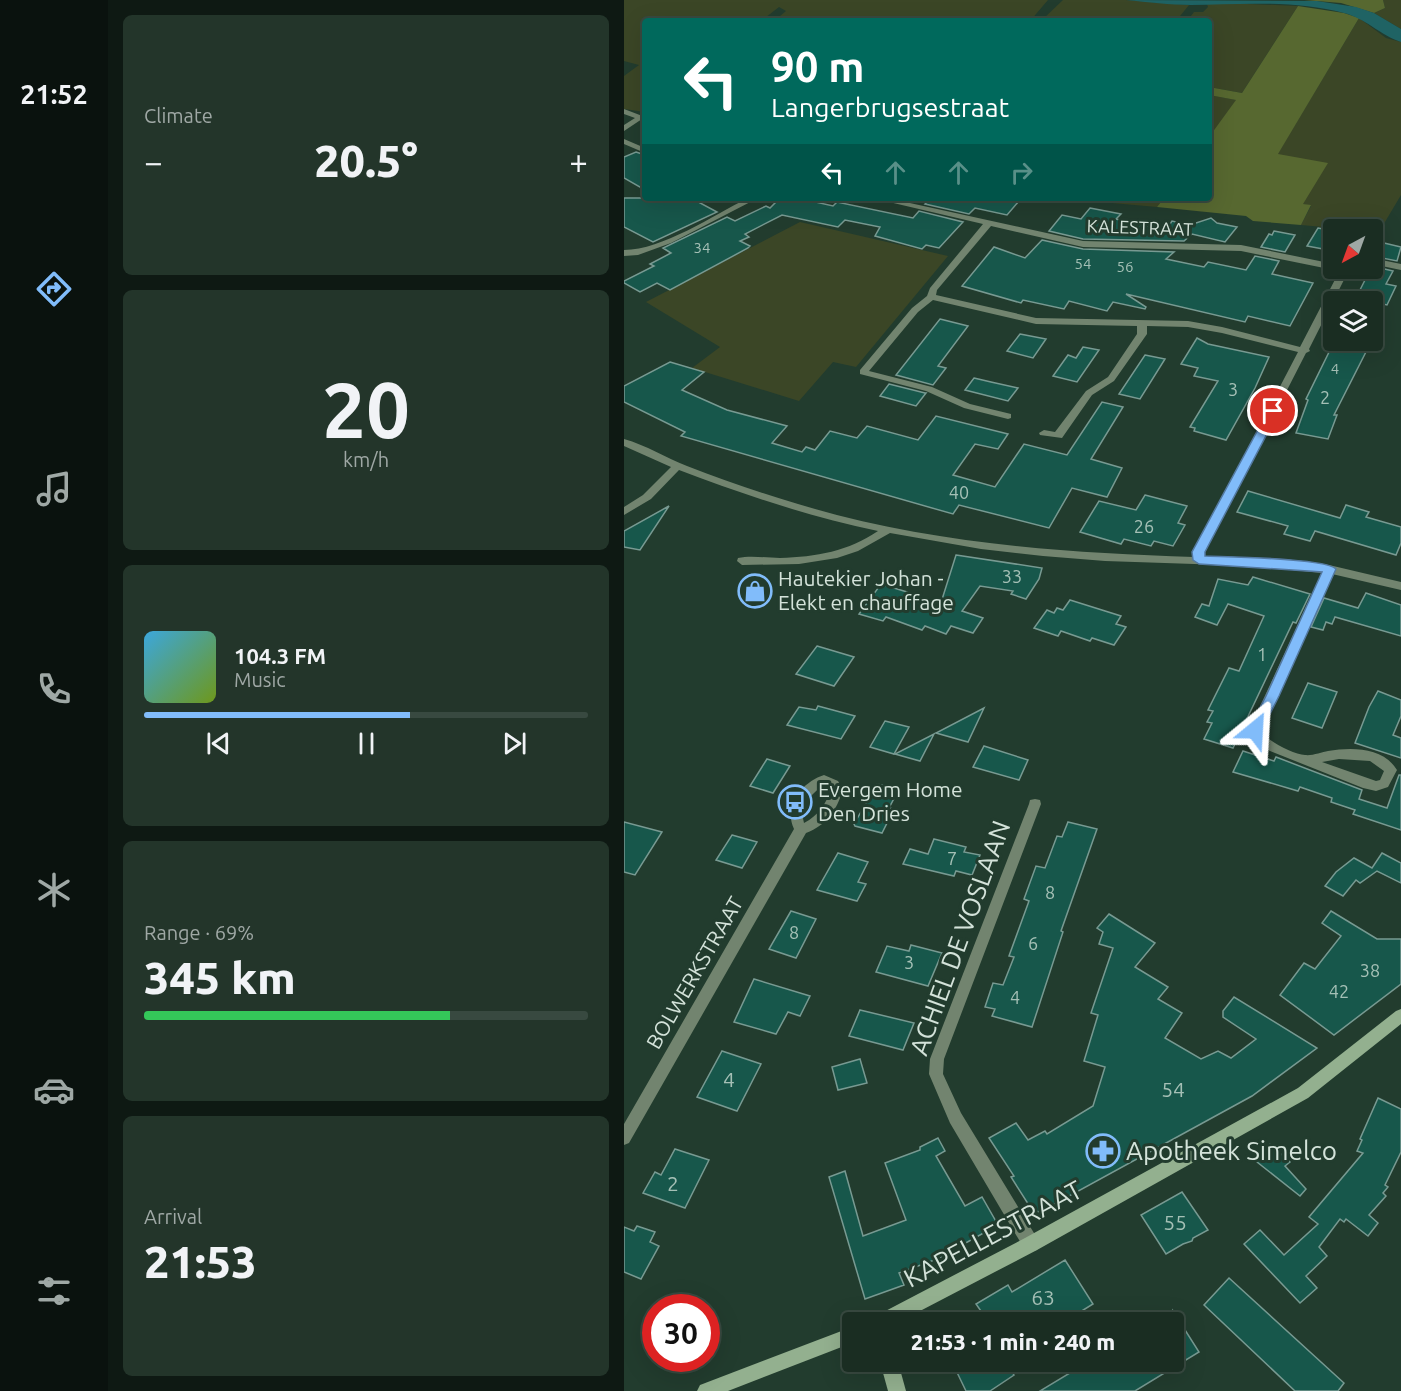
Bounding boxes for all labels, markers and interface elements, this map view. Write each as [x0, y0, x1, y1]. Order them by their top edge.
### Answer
icon: left [672, 42, 750, 120]
text: 90 m [771, 43, 865, 90]
text: 21:52 [20, 79, 88, 109]
text: Langerbrugsestraat [771, 92, 1009, 122]
text: Climate [144, 104, 213, 127]
text: 20.5° [314, 135, 418, 186]
text: − [144, 143, 163, 180]
text: + [569, 143, 588, 180]
icon: left [816, 156, 849, 189]
icon: ahead [879, 156, 912, 189]
icon: ahead [942, 156, 975, 189]
icon: right [1005, 156, 1038, 189]
street label: KALESTRAAT [1086, 215, 1194, 239]
north arrow [1323, 219, 1383, 279]
map controls [1323, 219, 1383, 351]
house number: 34 [694, 239, 710, 256]
house number: 54 [1075, 255, 1091, 272]
house number: 56 [1117, 258, 1133, 275]
icon: directions [33, 268, 75, 310]
button: layers [1323, 291, 1383, 351]
house number: 4 [1331, 360, 1339, 377]
text: 20 [322, 365, 410, 453]
house number: 3 [1228, 379, 1238, 399]
pin [1247, 385, 1298, 436]
house number: 2 [1320, 387, 1330, 407]
icon: arrive [1256, 394, 1289, 427]
text: km/h [343, 448, 389, 471]
icon: music [33, 468, 75, 510]
house number: 40 [949, 482, 969, 502]
house number: 26 [1134, 516, 1154, 536]
place label: Hautekier Johan - Elekt en chauffage [778, 566, 954, 614]
house number: 33 [1002, 566, 1022, 586]
shop icon: Hautekier Johan - Elekt en chauffage [737, 573, 773, 609]
text: 104.3 FM [234, 643, 326, 668]
house number: 1 [1257, 644, 1267, 664]
icon: phone [33, 668, 75, 710]
text: Music [234, 668, 286, 691]
position arrow [1223, 698, 1287, 762]
icon: previous [202, 727, 235, 760]
icon: pause [350, 727, 383, 760]
icon: next [498, 727, 531, 760]
place label: Evergem Home Den Dries [818, 777, 963, 825]
bus stop icon: Evergem Home Den Dries [777, 784, 813, 820]
street label: ACHIEL DE VOSLAAN [904, 817, 1015, 1059]
house number: 7 [947, 848, 957, 868]
icon: climate [33, 869, 75, 911]
house number: 8 [1045, 882, 1055, 902]
street label: BOLWERKSTRAAT [641, 892, 748, 1053]
text: Range · 69% [144, 921, 254, 944]
house number: 8 [789, 922, 799, 942]
house number: 6 [1028, 933, 1038, 953]
text: 345 km [144, 952, 296, 1003]
house number: 3 [904, 952, 914, 972]
house number: 38 [1360, 960, 1380, 980]
house number: 42 [1329, 981, 1349, 1001]
house number: 4 [1010, 987, 1020, 1007]
house number: 4 [723, 1067, 735, 1091]
icon: car [33, 1069, 75, 1111]
house number: 54 [1161, 1077, 1185, 1101]
pharmacy icon: Apotheek Simelco [1085, 1133, 1121, 1169]
place label: Apotheek Simelco [1126, 1136, 1337, 1165]
house number: 2 [667, 1171, 679, 1195]
street label: KAPELLESTRAAT [899, 1174, 1087, 1293]
text: Arrival [144, 1205, 202, 1228]
house number: 55 [1163, 1210, 1187, 1234]
text: 21:53 [144, 1236, 257, 1287]
icon: filters [33, 1270, 75, 1312]
house number: 63 [1031, 1285, 1055, 1309]
speed limit sign: 30 [642, 1294, 720, 1372]
text: 21:53 · 1 min · 240 m [911, 1329, 1115, 1354]

